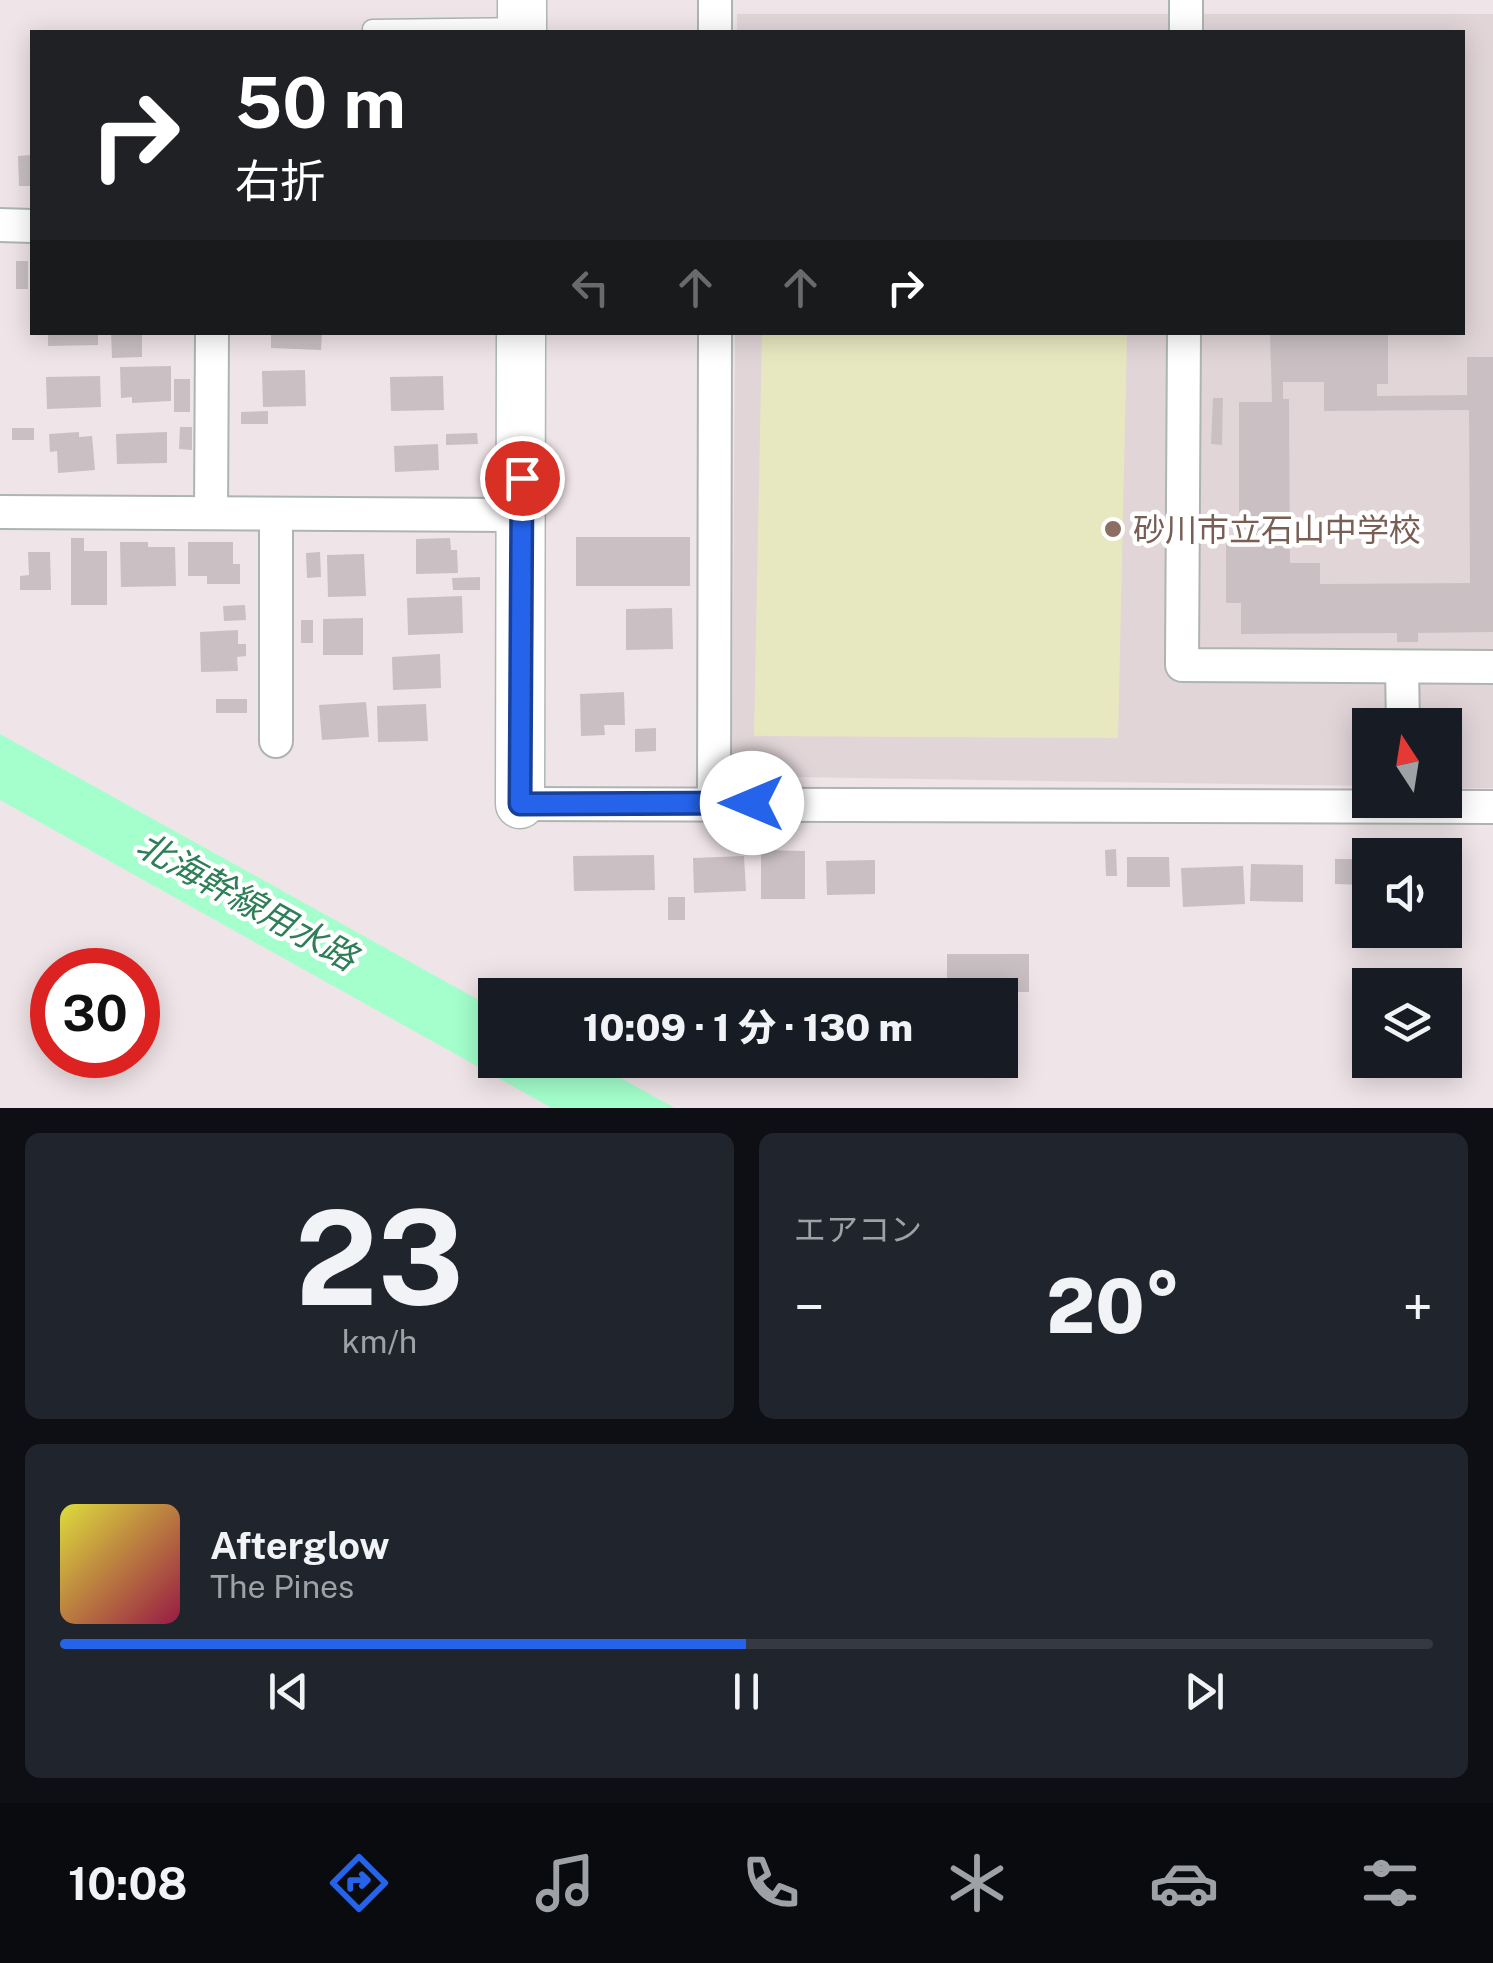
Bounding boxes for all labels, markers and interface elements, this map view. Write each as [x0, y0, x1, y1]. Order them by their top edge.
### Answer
text: 50 m [235, 61, 406, 144]
icon: right [70, 70, 200, 200]
text: 右折 [235, 154, 325, 207]
icon: left [563, 260, 618, 315]
icon: ahead [668, 260, 723, 315]
icon: ahead [773, 260, 828, 315]
icon: right [878, 260, 933, 315]
pin [480, 436, 565, 521]
icon: arrive [495, 451, 550, 506]
place label: 砂川市立石山中学校 [1133, 511, 1421, 548]
marker: 砂川市立石山中学校 [1102, 518, 1124, 540]
north arrow [1352, 708, 1462, 818]
map controls [1352, 708, 1462, 1078]
position arrow [700, 751, 804, 855]
water label: 北海幹線用水路 [130, 824, 367, 980]
button: sound [1352, 838, 1462, 948]
speed limit sign: 30 [30, 948, 160, 1078]
button: layers [1352, 968, 1462, 1078]
text: 10:09 · 1 分 · 130 m [583, 1005, 913, 1050]
text: 23 [295, 1182, 464, 1334]
text: エアコン [794, 1211, 922, 1248]
text: 20° [1046, 1262, 1181, 1350]
text: − [794, 1275, 825, 1339]
text: + [1402, 1275, 1433, 1339]
text: km/h [342, 1323, 417, 1360]
text: Afterglow [210, 1523, 390, 1568]
text: The Pines [210, 1568, 354, 1605]
icon: previous [261, 1664, 316, 1719]
icon: pause [719, 1664, 774, 1719]
icon: next [1177, 1664, 1232, 1719]
icon: directions [324, 1848, 394, 1918]
icon: music [530, 1848, 600, 1918]
icon: phone [736, 1848, 806, 1918]
icon: climate [942, 1848, 1012, 1918]
icon: car [1149, 1848, 1219, 1918]
icon: filters [1355, 1848, 1425, 1918]
text: 10:08 [68, 1857, 188, 1910]

